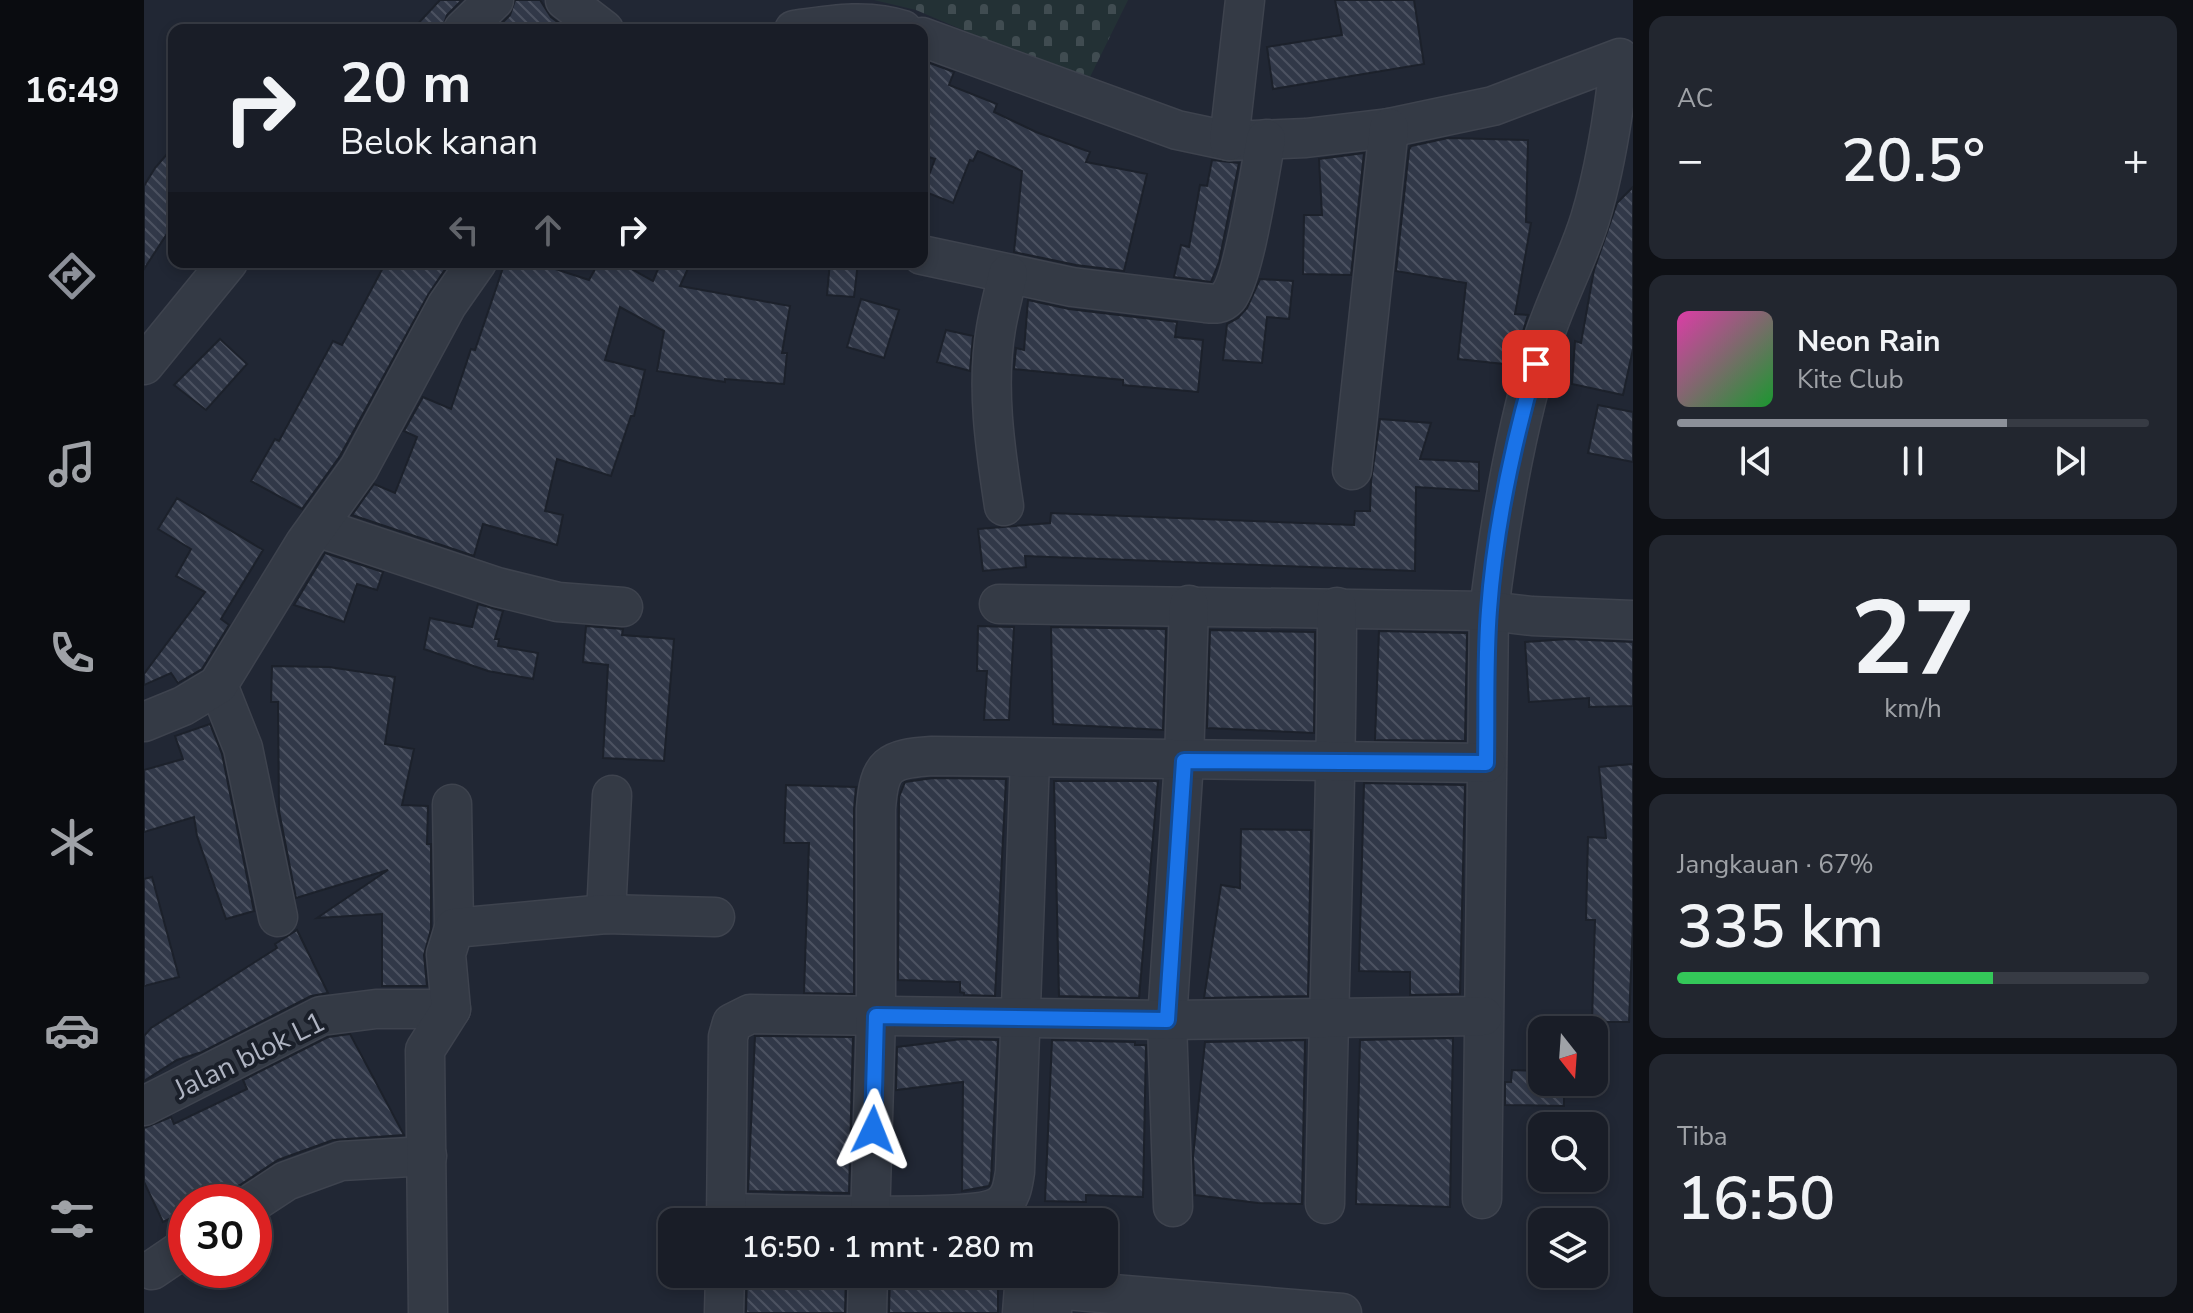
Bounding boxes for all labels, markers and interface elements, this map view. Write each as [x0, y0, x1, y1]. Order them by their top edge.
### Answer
text: 20 m [340, 45, 471, 122]
icon: right [208, 56, 312, 160]
text: 16:49 [24, 66, 120, 115]
text: AC [1677, 81, 1713, 116]
text: Belok kanan [340, 118, 538, 167]
text: 20.5° [1841, 120, 1985, 202]
text: − [1677, 131, 1703, 191]
text: + [2123, 131, 2149, 191]
icon: left [442, 208, 486, 252]
icon: ahead [526, 208, 570, 252]
icon: right [610, 208, 654, 252]
icon: directions [44, 248, 100, 304]
text: Neon Rain [1797, 321, 1941, 362]
pin [1502, 330, 1570, 398]
icon: arrive [1514, 342, 1558, 386]
text: Kite Club [1797, 362, 1904, 397]
icon: music [44, 436, 100, 492]
icon: previous [1734, 439, 1778, 483]
icon: pause [1891, 439, 1935, 483]
icon: next [2048, 439, 2092, 483]
text: 27 [1851, 568, 1975, 710]
icon: phone [44, 625, 100, 681]
text: km/h [1884, 691, 1942, 726]
icon: climate [44, 814, 100, 870]
text: Jangkauan · 67% [1677, 847, 1874, 882]
text: 335 km [1677, 886, 1884, 968]
icon: car [44, 1002, 100, 1058]
street label: Jalan blok L1 [167, 1003, 331, 1109]
north arrow [1528, 1016, 1608, 1096]
map controls [1528, 1016, 1608, 1288]
position arrow [831, 1088, 915, 1172]
button: search [1528, 1112, 1608, 1192]
text: Tiba [1677, 1119, 1728, 1154]
text: 16:50 [1677, 1158, 1835, 1240]
speed limit sign: 30 [168, 1184, 272, 1288]
icon: filters [44, 1191, 100, 1247]
button: layers [1528, 1208, 1608, 1288]
text: 16:50 · 1 mnt · 280 m [742, 1227, 1034, 1268]

